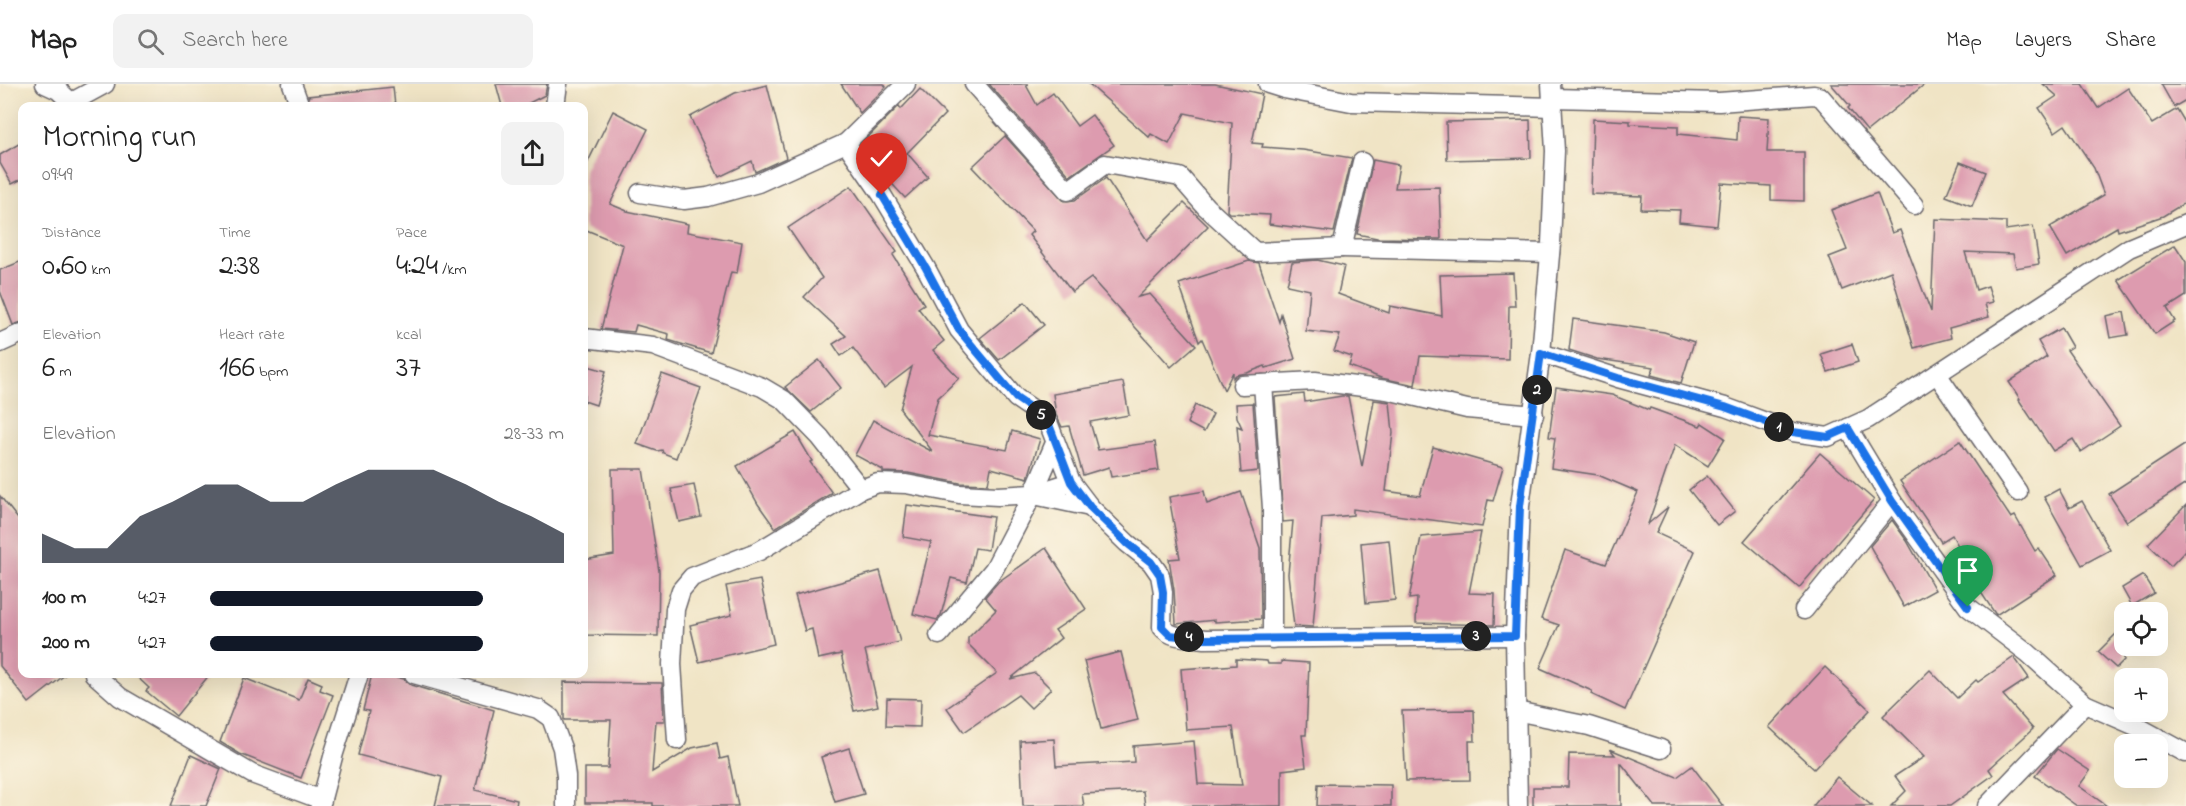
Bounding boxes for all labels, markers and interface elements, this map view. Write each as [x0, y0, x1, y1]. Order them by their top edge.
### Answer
search box [113, 14, 533, 68]
text: Map [30, 21, 77, 62]
icon: search [134, 25, 167, 58]
text: Search here [182, 25, 288, 57]
text: Map [1946, 26, 1982, 56]
text: Layers [2015, 26, 2072, 56]
text: Share [2105, 26, 2156, 56]
text: Morning run [42, 114, 196, 162]
button: share [501, 122, 564, 185]
pin [856, 133, 907, 195]
icon: check [865, 142, 898, 175]
text: 09:49 [42, 161, 73, 190]
text: Distance [42, 221, 101, 245]
text: Time [219, 221, 251, 245]
text: Pace [396, 221, 427, 245]
text: 0.60 [42, 245, 87, 289]
text: 2:38 [219, 245, 260, 289]
text: 4:24 [396, 245, 438, 289]
text: km [87, 258, 111, 282]
text: /km [438, 258, 467, 282]
text: Elevation [42, 323, 101, 347]
text: Heart rate [219, 323, 285, 347]
text: kcal [396, 323, 421, 347]
text: 6 [42, 347, 55, 391]
text: 166 [219, 347, 255, 391]
text: 37 [396, 347, 421, 391]
text: m [55, 360, 72, 384]
text: bpm [255, 360, 289, 384]
pin: 2 [1522, 375, 1552, 405]
text: 2 [1533, 378, 1541, 402]
pin: 5 [1026, 400, 1056, 430]
text: 5 [1036, 403, 1046, 427]
pin: 1 [1764, 412, 1794, 442]
text: 1 [1776, 415, 1782, 439]
text: Elevation [42, 420, 116, 449]
text: 28–33 m [504, 420, 564, 449]
pin [1942, 545, 1993, 607]
icon: arrive [1951, 554, 1984, 587]
text: 100 m [42, 584, 86, 613]
text: 4:27 [138, 584, 166, 613]
map controls [2114, 602, 2168, 788]
button: locate [2114, 602, 2168, 656]
pin: 3 [1461, 621, 1491, 651]
pin: 4 [1174, 622, 1204, 652]
text: 3 [1473, 624, 1479, 648]
text: 4 [1186, 625, 1192, 649]
text: 200 m [42, 629, 90, 658]
text: 4:27 [138, 629, 166, 658]
button: + [2114, 668, 2168, 722]
button: − [2114, 734, 2168, 788]

